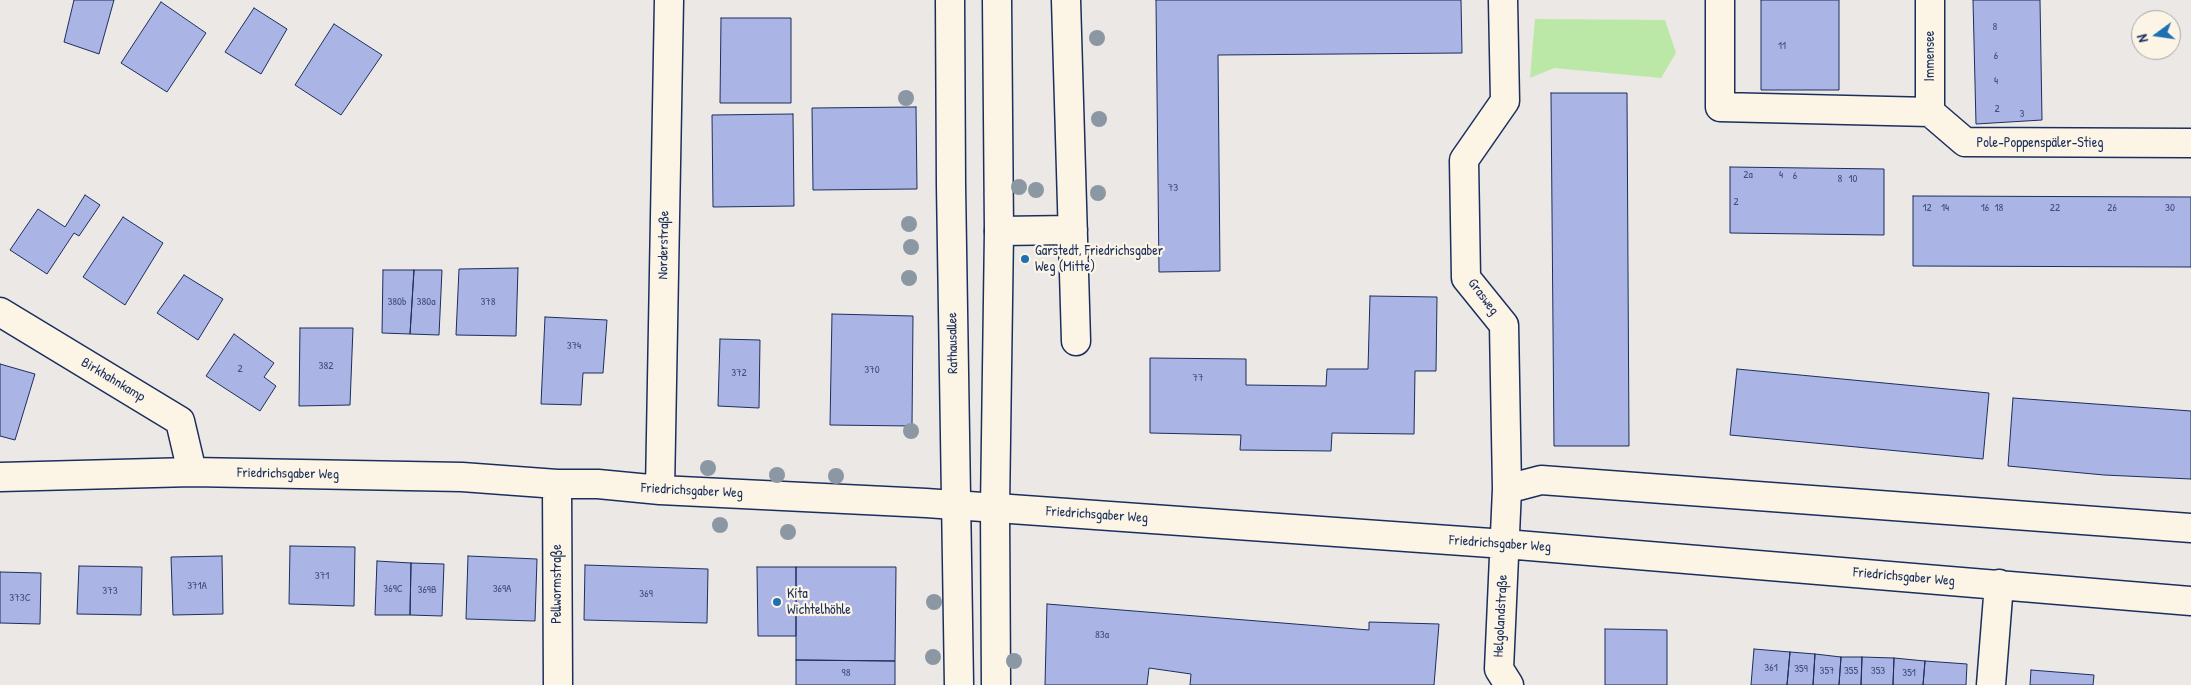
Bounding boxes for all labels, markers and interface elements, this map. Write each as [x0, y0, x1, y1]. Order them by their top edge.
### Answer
north arrow [2131, 10, 2181, 60]
house number: 8 [1993, 20, 1997, 34]
street label: Immensee [1922, 31, 1938, 81]
text: N [2132, 33, 2152, 44]
house number: 11 [1778, 39, 1786, 53]
house number: 6 [1994, 49, 1998, 63]
house number: 4 [1994, 74, 1998, 88]
house number: 2 [1994, 102, 2000, 116]
house number: 3 [2020, 107, 2024, 121]
street label: Pole-Poppenspäler-Stieg [1977, 135, 2103, 151]
house number: 2a [1743, 168, 1753, 182]
house number: 4 [1779, 168, 1783, 182]
house number: 6 [1793, 169, 1797, 183]
house number: 8 [1838, 172, 1842, 186]
house number: 10 [1849, 172, 1857, 186]
house number: 73 [1168, 181, 1178, 195]
house number: 2 [1733, 195, 1739, 209]
house number: 12 [1922, 201, 1932, 215]
house number: 14 [1941, 201, 1949, 215]
house number: 16 [1981, 201, 1989, 215]
house number: 18 [1995, 201, 2003, 215]
house number: 22 [2050, 201, 2060, 215]
house number: 26 [2107, 201, 2117, 215]
house number: 30 [2165, 201, 2175, 215]
street label: Norderstraße [655, 210, 673, 280]
place label: Garstedt, Friedrichsgaber Weg (Mitte) [1035, 243, 1163, 276]
marker: Garstedt, Friedrichsgaber Weg (Mitte) [1019, 253, 1031, 265]
street label: Grasweg [1464, 275, 1502, 319]
house number: 380b [387, 295, 407, 309]
house number: 380a [417, 295, 435, 309]
house number: 378 [480, 295, 496, 309]
street label: Rathausallee [944, 312, 962, 374]
house number: 374 [567, 339, 581, 353]
street label: Birkhahnkamp [78, 354, 148, 406]
house number: 382 [319, 359, 333, 373]
house number: 2 [237, 362, 243, 376]
house number: 370 [864, 363, 880, 377]
house number: 372 [731, 366, 747, 380]
house number: 77 [1193, 371, 1203, 385]
street label: Friedrichsgaber Weg [237, 465, 339, 483]
street label: Friedrichsgaber Weg [641, 480, 743, 502]
street label: Friedrichsgaber Weg [1045, 503, 1149, 527]
street label: Friedrichsgaber Weg [1448, 532, 1552, 556]
street label: Pellwormstraße [549, 544, 565, 624]
street label: Friedrichsgaber Weg [1852, 564, 1956, 590]
house number: 371 [315, 569, 329, 583]
street label: Helgolandstraße [1490, 574, 1512, 658]
house number: 371A [187, 579, 207, 593]
house number: 369C [383, 582, 403, 596]
house number: 369A [493, 582, 511, 596]
house number: 369B [418, 583, 436, 597]
house number: 373 [102, 584, 118, 598]
place label: Kita Wichtelhöhle [787, 586, 851, 618]
house number: 369 [639, 587, 653, 601]
house number: 373C [9, 591, 31, 605]
marker: Kita Wichtelhöhle [771, 596, 783, 608]
house number: 83a [1095, 628, 1109, 642]
house number: 361 [1764, 661, 1778, 675]
house number: 359 [1794, 662, 1808, 676]
house number: 357 [1819, 664, 1835, 678]
house number: 355 [1844, 664, 1858, 678]
house number: 353 [1871, 664, 1885, 678]
house number: 98 [842, 666, 850, 680]
house number: 351 [1902, 666, 1916, 680]

